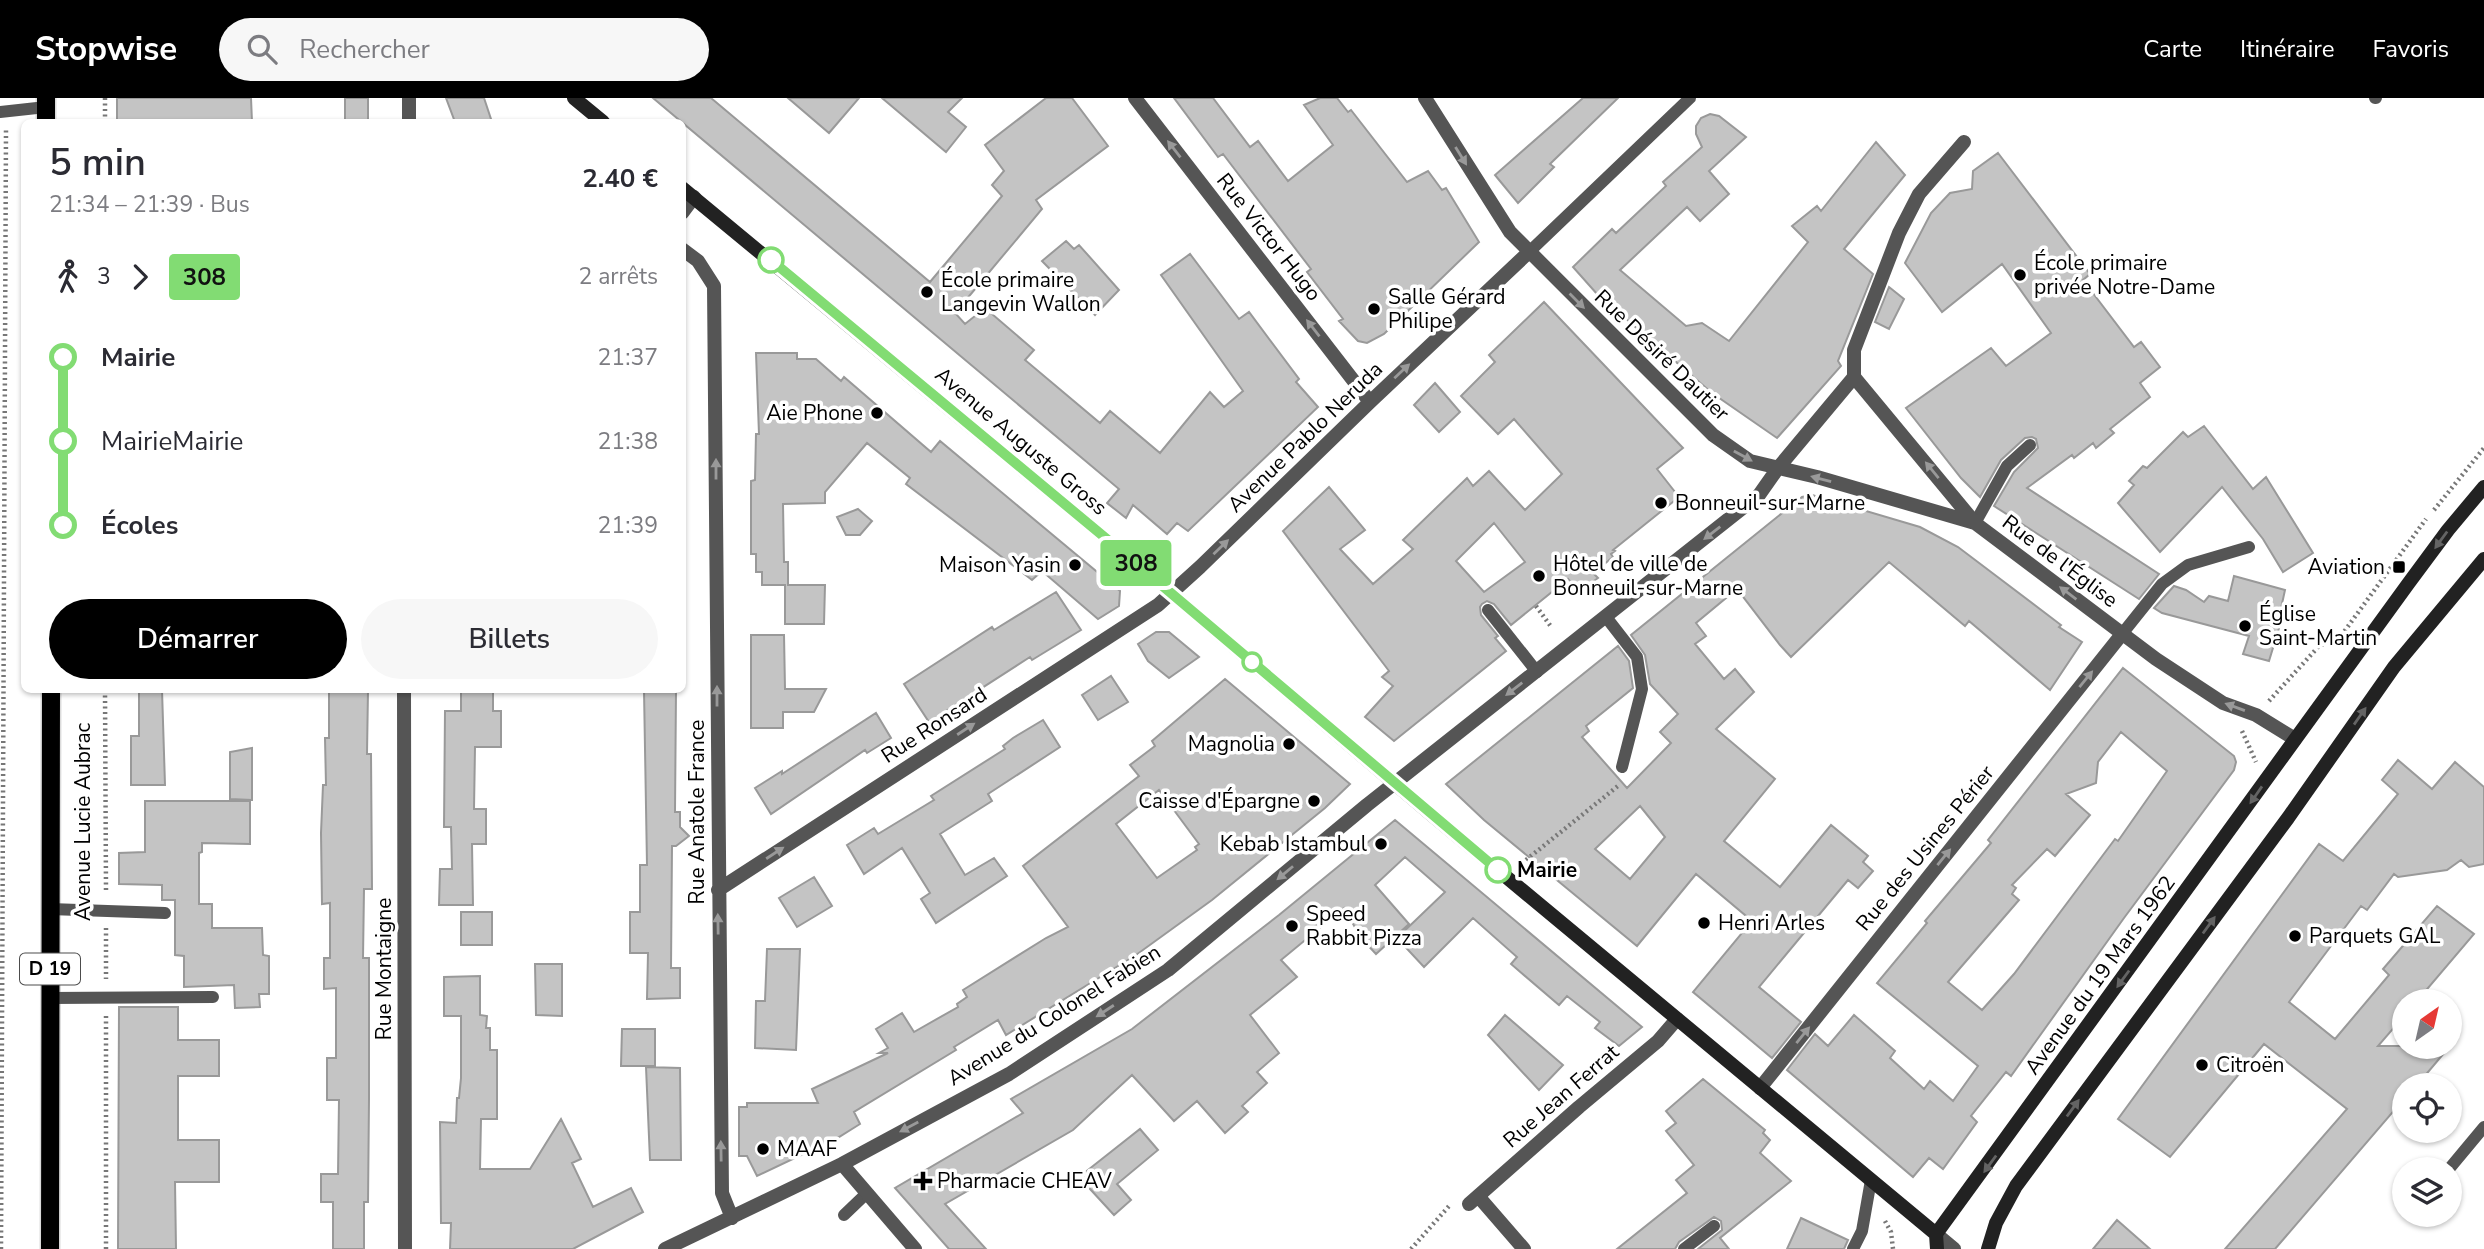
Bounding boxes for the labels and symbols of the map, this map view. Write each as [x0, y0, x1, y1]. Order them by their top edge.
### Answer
one-way arrow [1166, 140, 1181, 158]
one-way arrow [1455, 146, 1468, 165]
street label: Rue Victor Hugo [1210, 167, 1328, 307]
unlabelled marker [758, 247, 784, 273]
place label: École primaire privée Notre-Dame [2034, 249, 2215, 301]
place label: École primaire Langevin Wallon [941, 266, 1101, 318]
marker: École primaire privée Notre-Dame [2012, 267, 2028, 283]
place label: Salle Gérard Philipe [1388, 283, 1506, 335]
street label: Rue Désiré Dautier [1588, 283, 1736, 427]
marker: École primaire Langevin Wallon [919, 284, 935, 300]
one-way arrow [1568, 292, 1585, 308]
marker: Salle Gérard Philipe [1366, 301, 1382, 317]
one-way arrow [1306, 320, 1321, 338]
street label: Avenue Pablo Neruda [1221, 356, 1389, 518]
street label: Avenue Auguste Gross [929, 361, 1113, 521]
one-way arrow [1393, 364, 1410, 380]
place label: Aie Phone [766, 399, 863, 427]
marker: Aie Phone [869, 405, 885, 421]
one-way arrow [1733, 450, 1752, 462]
one-way arrow [710, 458, 722, 480]
one-way arrow [1925, 462, 1940, 479]
one-way arrow [1810, 473, 1831, 483]
place label: Bonneuil-sur-Marne [1675, 489, 1865, 517]
marker: Bonneuil-sur-Marne [1653, 495, 1669, 511]
street label: Rue de l'Église [1996, 508, 2124, 614]
one-way arrow [1703, 525, 1721, 540]
one-way arrow [2434, 531, 2448, 549]
one-way arrow [1213, 538, 1230, 555]
line badge: 308 [1096, 540, 1176, 586]
place label: Hôtel de ville de Bonneuil-sur-Marne [1553, 550, 1743, 602]
place label: Maison Yasin [939, 551, 1061, 579]
place label: Aviation [2308, 553, 2385, 581]
marker: Maison Yasin [1067, 557, 1083, 573]
marker: Aviation [2391, 559, 2407, 575]
marker: Hôtel de ville de Bonneuil-sur-Marne [1531, 568, 1547, 584]
one-way arrow [2059, 585, 2077, 600]
place label: Église Saint-Martin [2259, 600, 2377, 652]
marker: Église Saint-Martin [2237, 618, 2253, 634]
unlabelled marker [1242, 652, 1262, 672]
one-way arrow [2079, 670, 2094, 688]
street label: Rue Ronsard [876, 680, 992, 770]
one-way arrow [1506, 682, 1524, 697]
one-way arrow [711, 685, 723, 707]
one-way arrow [2225, 701, 2246, 712]
one-way arrow [2353, 707, 2367, 725]
street label: Rue Anatole France [683, 720, 711, 904]
street label: Avenue Lucie Aubrac [69, 722, 97, 921]
one-way arrow [957, 723, 976, 736]
place label: Magnolia [1188, 730, 1275, 758]
marker: Magnolia [1281, 736, 1297, 752]
street label: Rue des Usines Périer [1850, 759, 2001, 937]
one-way arrow [2249, 786, 2263, 804]
place label: Caisse d'Épargne [1138, 787, 1300, 815]
marker: Caisse d'Épargne [1306, 793, 1322, 809]
place label: Kebab Istambul [1220, 830, 1368, 858]
marker: Kebab Istambul [1373, 836, 1389, 852]
one-way arrow [766, 846, 785, 859]
one-way arrow [1937, 848, 1952, 866]
place label: Mairie [1517, 856, 1577, 884]
marker: Mairie [1485, 857, 1511, 883]
one-way arrow [1276, 865, 1294, 881]
street label: Avenue du 19 Mars 1962 [2018, 870, 2182, 1080]
street label: Rue Montaigne [370, 898, 398, 1040]
place label: Speed Rabbit Pizza [1306, 900, 1422, 952]
place label: Henri Arles [1718, 909, 1825, 937]
one-way arrow [713, 913, 724, 935]
marker: Henri Arles [1696, 915, 1712, 931]
one-way arrow [2201, 916, 2215, 934]
marker: Speed Rabbit Pizza [1284, 918, 1300, 934]
place label: Parquets GAL [2309, 922, 2441, 950]
marker: Parquets GAL [2287, 928, 2303, 944]
street label: Avenue du Colonel Fabien [942, 938, 1166, 1092]
road number: D 19 [20, 954, 80, 984]
one-way arrow [2116, 970, 2130, 989]
north arrow [2392, 989, 2462, 1059]
one-way arrow [1095, 1004, 1114, 1017]
one-way arrow [1795, 1026, 1810, 1044]
street label: Rue Jean Ferrat [1497, 1038, 1625, 1154]
place label: Citroën [2216, 1051, 2285, 1079]
marker: Citroën [2194, 1057, 2210, 1073]
one-way arrow [2066, 1099, 2080, 1117]
one-way arrow [899, 1121, 919, 1133]
place label: MAAF [777, 1135, 837, 1163]
one-way arrow [715, 1140, 727, 1162]
marker: MAAF [755, 1141, 771, 1157]
one-way arrow [1983, 1155, 1997, 1173]
place label: Pharmacie CHEAV [937, 1167, 1112, 1195]
marker: Pharmacie CHEAV [915, 1173, 931, 1189]

